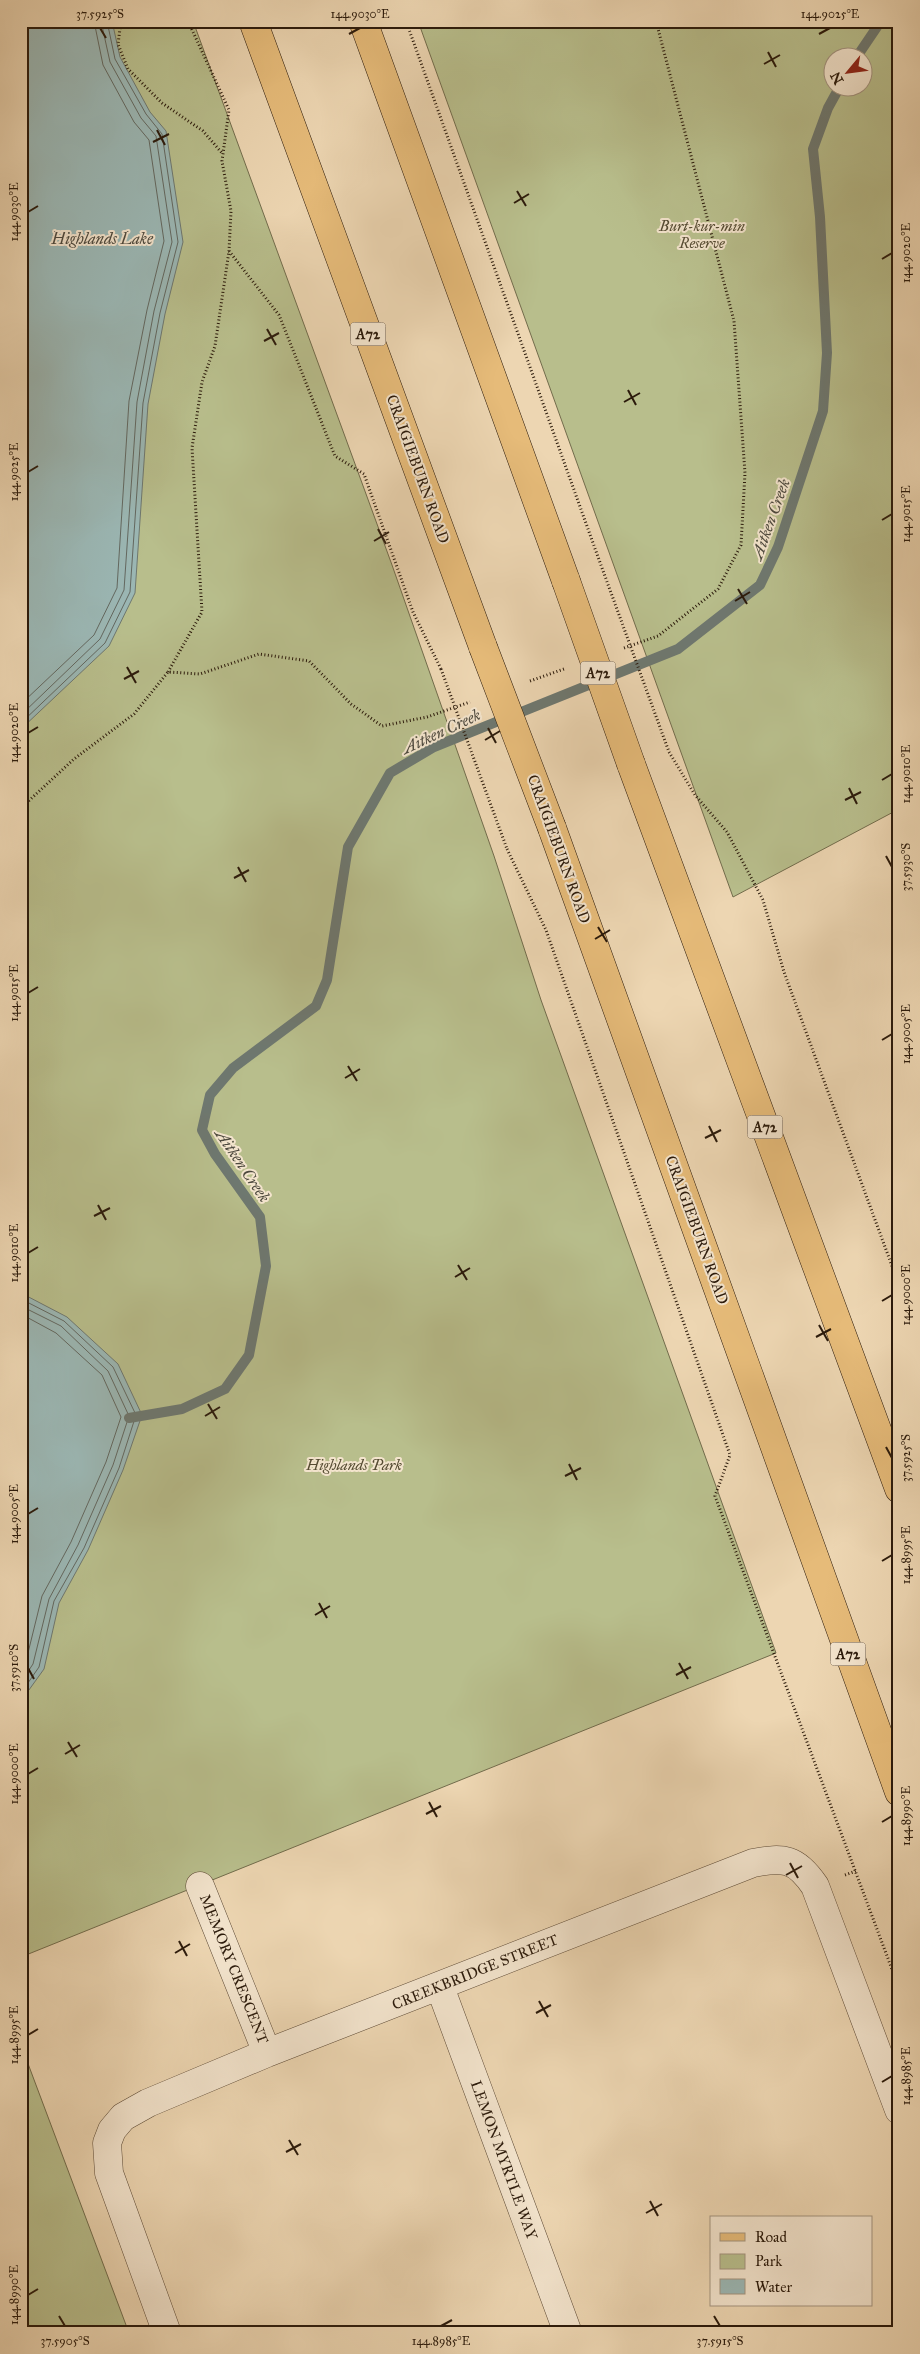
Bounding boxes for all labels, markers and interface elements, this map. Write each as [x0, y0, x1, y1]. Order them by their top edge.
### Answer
text: 37.5925°S [76, 7, 124, 21]
text: 144.9030°E [330, 7, 390, 21]
text: 144.9025°E [801, 7, 860, 21]
north arrow [822, 48, 872, 98]
text: N [827, 69, 847, 87]
text: 144.9030°E [7, 182, 21, 242]
park label: Burt-kur-min Reserve [658, 217, 745, 252]
text: 144.9020°E [899, 223, 913, 283]
water label: Highlands Lake [50, 229, 154, 248]
road number: A72 [350, 322, 386, 346]
street label: CRAIGIEBURN ROAD [383, 392, 453, 546]
text: 144.9025°E [7, 442, 21, 501]
water label: Aitken Creek [746, 476, 794, 564]
text: 144.9015°E [899, 485, 913, 543]
road number: A72 [580, 661, 616, 684]
text: 144.9020°E [7, 703, 21, 763]
water label: Aitken Creek [397, 705, 483, 759]
text: 144.9010°E [899, 744, 913, 803]
street label: CRAIGIEBURN ROAD [524, 772, 594, 926]
text: 37.5930°S [899, 843, 913, 891]
text: 144.9015°E [7, 964, 21, 1022]
text: 144.9005°E [899, 1004, 913, 1064]
road number: A72 [748, 1116, 782, 1138]
water label: Aitken Creek [210, 1123, 274, 1206]
street label: CRAIGIEBURN ROAD [662, 1153, 732, 1307]
text: 144.9010°E [7, 1223, 21, 1282]
text: 144.9000°E [899, 1264, 913, 1326]
text: 37.5925°S [899, 1434, 913, 1482]
park label: Highlands Park [305, 1456, 402, 1474]
text: 144.9005°E [7, 1484, 21, 1544]
text: 144.8995°E [899, 1525, 913, 1584]
road number: A72 [830, 1642, 866, 1666]
text: 37.5910°S [7, 1644, 21, 1692]
text: 144.9000°E [7, 1743, 21, 1805]
text: 144.8990°E [899, 1786, 913, 1846]
street label: MEMORY CRESCENT [196, 1891, 272, 2047]
street label: CREEKBRIDGE STREET [389, 1930, 561, 2014]
text: 144.8995°E [7, 2005, 21, 2064]
text: 144.8985°E [899, 2046, 913, 2105]
street label: LEMON MYRTLE WAY [467, 2078, 541, 2242]
legend [710, 2216, 872, 2306]
text: Road [755, 2228, 787, 2246]
text: Park [755, 2252, 782, 2270]
text: 144.8990°E [7, 2265, 21, 2325]
text: Water [755, 2278, 792, 2296]
text: 37.5905°S [40, 2334, 90, 2348]
text: 144.8985°E [412, 2334, 471, 2348]
text: 37.5915°S [697, 2334, 743, 2348]

